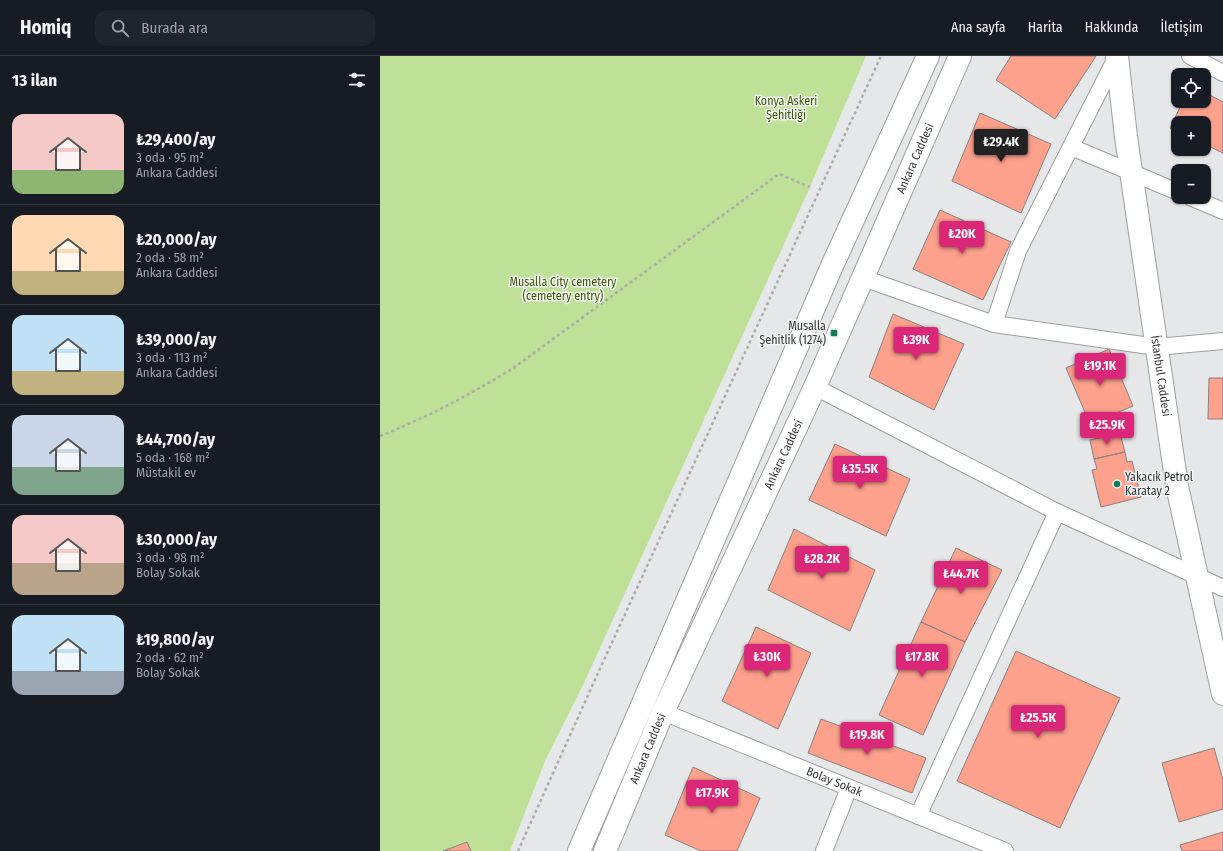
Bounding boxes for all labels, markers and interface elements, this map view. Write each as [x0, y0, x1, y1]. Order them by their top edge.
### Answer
search box [95, 10, 375, 46]
text: Homiq [20, 16, 71, 39]
icon: search [109, 17, 131, 39]
text: Burada ara [141, 19, 208, 37]
text: Ana sayfa [951, 19, 1006, 36]
text: Harita [1028, 19, 1063, 36]
text: Hakkında [1085, 19, 1138, 36]
text: İletişim [1160, 19, 1203, 36]
map controls [1171, 68, 1211, 204]
button: locate [1171, 68, 1211, 108]
icon: filters [346, 69, 368, 91]
text: 13 ilan [12, 70, 57, 91]
park label: Konya Askeri Şehitliği [755, 94, 817, 122]
button: + [1171, 116, 1211, 156]
street label: Ankara Caddesi [894, 121, 937, 196]
text: ₺29,400/ay [136, 129, 215, 150]
pin: ₺29.4K [968, 129, 1034, 163]
icon: home [44, 130, 92, 178]
text: ₺29.4K [983, 134, 1019, 149]
text: 3 oda · 95 m² [136, 150, 204, 165]
button: − [1171, 164, 1211, 204]
text: Ankara Caddesi [136, 165, 218, 180]
pin: ₺20K [938, 221, 986, 255]
text: ₺20K [948, 226, 976, 241]
text: ₺20,000/ay [136, 229, 217, 250]
icon: home [44, 231, 92, 279]
text: 2 oda · 58 m² [136, 250, 204, 265]
text: Ankara Caddesi [136, 265, 218, 280]
park label: Musalla City cemetery (cemetery entry) [510, 275, 617, 303]
place label: Musalla Şehitlik (1274) [759, 319, 826, 347]
pin: ₺39K [892, 327, 940, 361]
marker: Musalla Şehitlik (1274) [829, 328, 839, 338]
text: ₺39,000/ay [136, 329, 216, 350]
icon: home [44, 331, 92, 379]
text: ₺39K [902, 332, 930, 347]
street label: İstanbul Caddesi [1148, 334, 1174, 417]
text: 3 oda · 113 m² [136, 350, 207, 365]
pin: ₺19.1K [1067, 353, 1133, 387]
text: ₺19.1K [1084, 358, 1116, 373]
text: Ankara Caddesi [136, 365, 218, 380]
pin: ₺25.9K [1074, 412, 1140, 446]
street label: Ankara Caddesi [761, 417, 806, 491]
text: ₺25.9K [1089, 417, 1125, 432]
text: ₺44,700/ay [136, 429, 215, 450]
icon: home [44, 431, 92, 479]
text: 5 oda · 168 m² [136, 450, 210, 465]
pin: ₺35.5K [827, 456, 893, 490]
text: ₺35.5K [842, 461, 878, 476]
text: Müstakil ev [136, 465, 196, 480]
place label: Yakacık Petrol Karatay 2 [1125, 470, 1193, 498]
marker: Yakacık Petrol Karatay 2 [1112, 479, 1122, 489]
text: ₺30,000/ay [136, 529, 217, 550]
icon: home [44, 531, 92, 579]
pin: ₺28.2K [789, 546, 855, 580]
text: 3 oda · 98 m² [136, 550, 204, 565]
text: ₺28.2K [804, 551, 840, 566]
pin: ₺44.7K [928, 561, 994, 595]
text: Bolay Sokak [136, 565, 200, 580]
text: ₺44.7K [943, 566, 979, 581]
text: ₺19,800/ay [136, 629, 214, 650]
icon: home [44, 631, 92, 679]
pin: ₺30K [743, 644, 791, 678]
pin: ₺17.8K [889, 644, 955, 678]
text: ₺30K [753, 649, 781, 664]
text: ₺17.8K [905, 649, 939, 664]
text: 2 oda · 62 m² [136, 650, 204, 665]
text: Bolay Sokak [136, 665, 200, 680]
pin: ₺25.5K [1005, 705, 1071, 739]
text: ₺25.5K [1020, 710, 1056, 725]
street label: Ankara Caddesi [627, 711, 669, 786]
pin: ₺19.8K [834, 722, 900, 756]
text: ₺19.8K [849, 727, 885, 742]
street label: Bolay Sokak [804, 764, 865, 799]
pin: ₺17.9K [679, 780, 745, 814]
text: ₺17.9K [695, 785, 729, 800]

